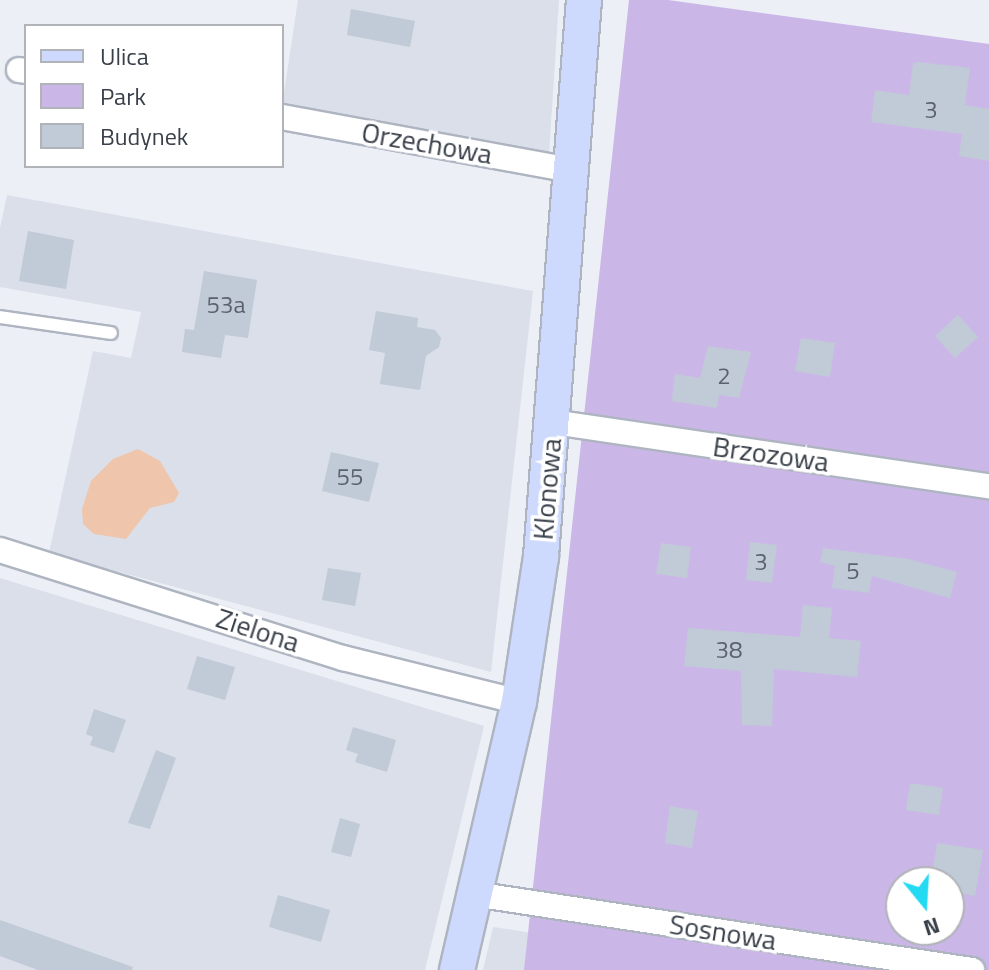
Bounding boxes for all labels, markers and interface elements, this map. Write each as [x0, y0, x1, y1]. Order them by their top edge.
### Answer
legend [24, 24, 284, 168]
text: Ulica [100, 38, 149, 74]
text: Park [100, 78, 146, 114]
house number: 3 [924, 96, 938, 124]
street label: Orzechowa [359, 115, 495, 171]
text: Budynek [100, 118, 188, 154]
house number: 53a [207, 291, 245, 319]
house number: 2 [717, 362, 731, 390]
street label: Brzozowa [711, 429, 831, 479]
street label: Klonowa [526, 437, 568, 541]
house number: 55 [337, 463, 363, 491]
house number: 3 [754, 548, 768, 576]
house number: 5 [846, 557, 860, 585]
street label: Zielona [212, 601, 304, 659]
house number: 38 [716, 636, 742, 664]
north arrow [885, 866, 965, 946]
street label: Sosnowa [667, 907, 779, 957]
text: N [919, 908, 944, 945]

